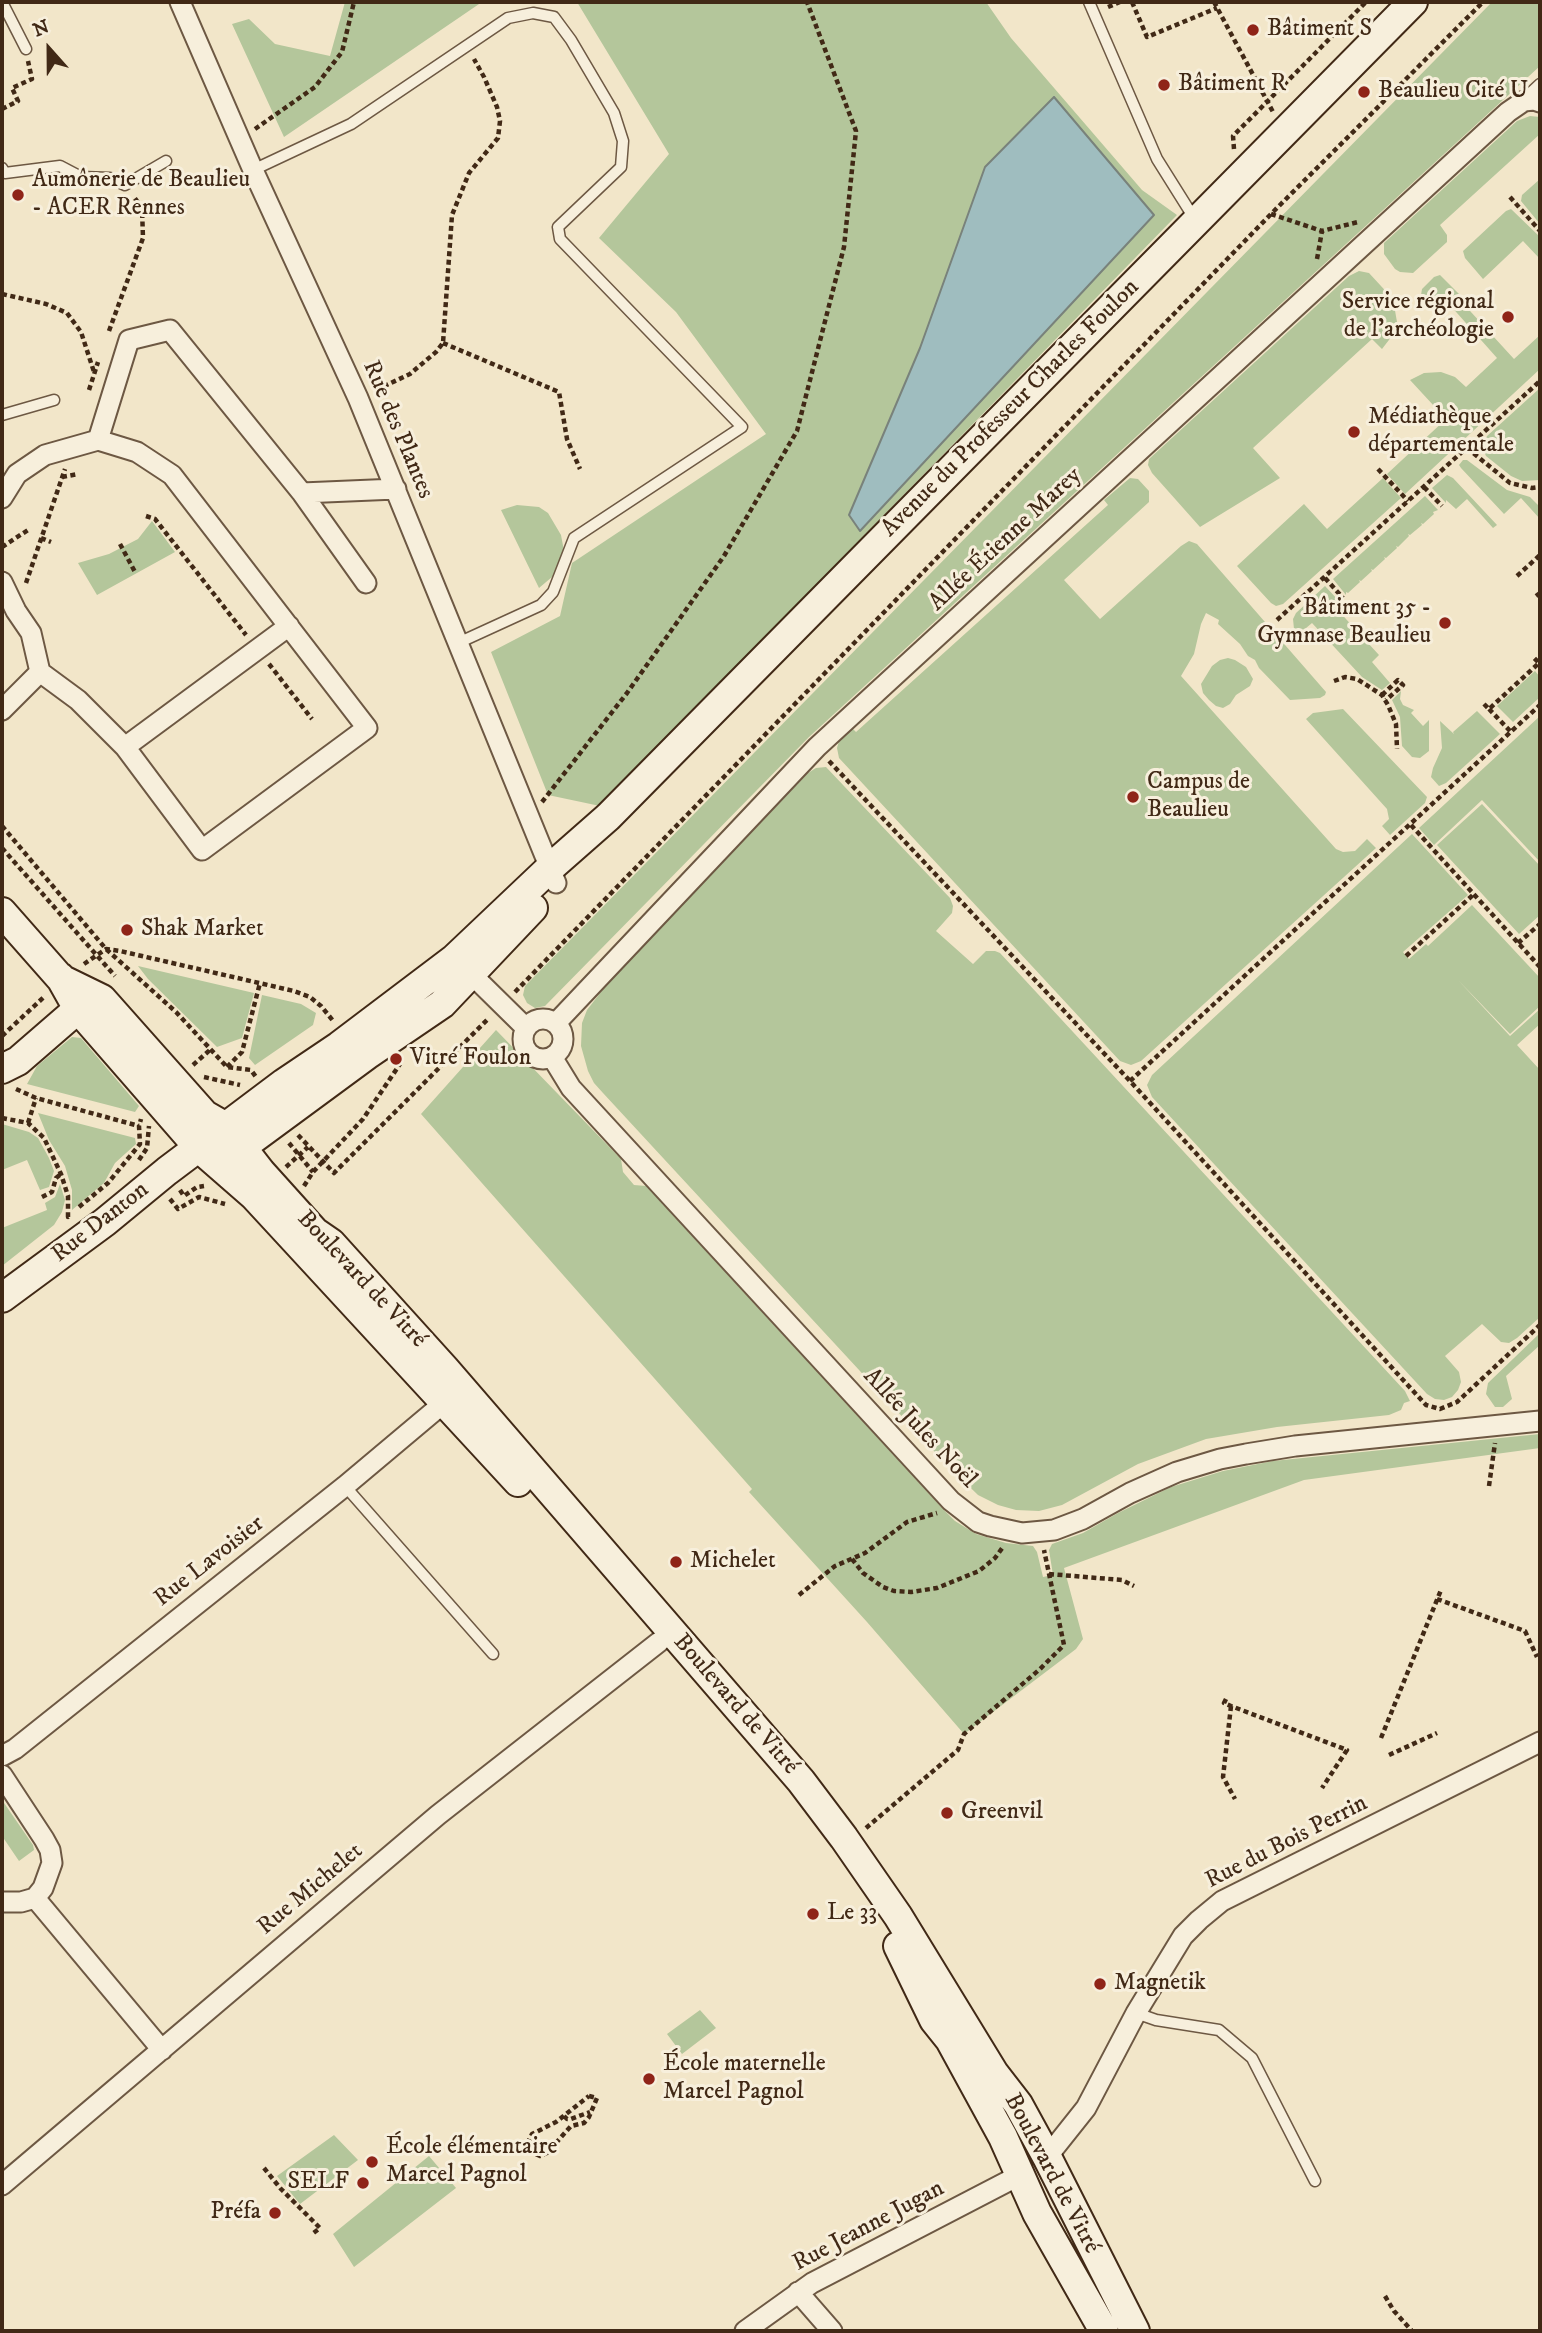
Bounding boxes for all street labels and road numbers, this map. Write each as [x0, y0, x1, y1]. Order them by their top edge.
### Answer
street label: Avenue du Professeur Charles Foulon [876, 274, 1146, 544]
street label: Rue des Plantes [355, 357, 439, 503]
street label: Allée Étienne Marey [924, 462, 1088, 618]
street label: Rue Danton [47, 1176, 155, 1270]
street label: Boulevard de Vitré [290, 1205, 432, 1355]
street label: Allée Jules Noël [856, 1363, 982, 1495]
street label: Rue Lavoisier [149, 1510, 271, 1614]
street label: Boulevard de Vitré [666, 1629, 804, 1781]
street label: Rue du Bois Perrin [1201, 1790, 1373, 1896]
street label: Rue Michelet [253, 1838, 369, 1942]
street label: Boulevard de Vitré [997, 2089, 1105, 2259]
street label: Rue Jeanne Jugan [788, 2175, 950, 2279]

